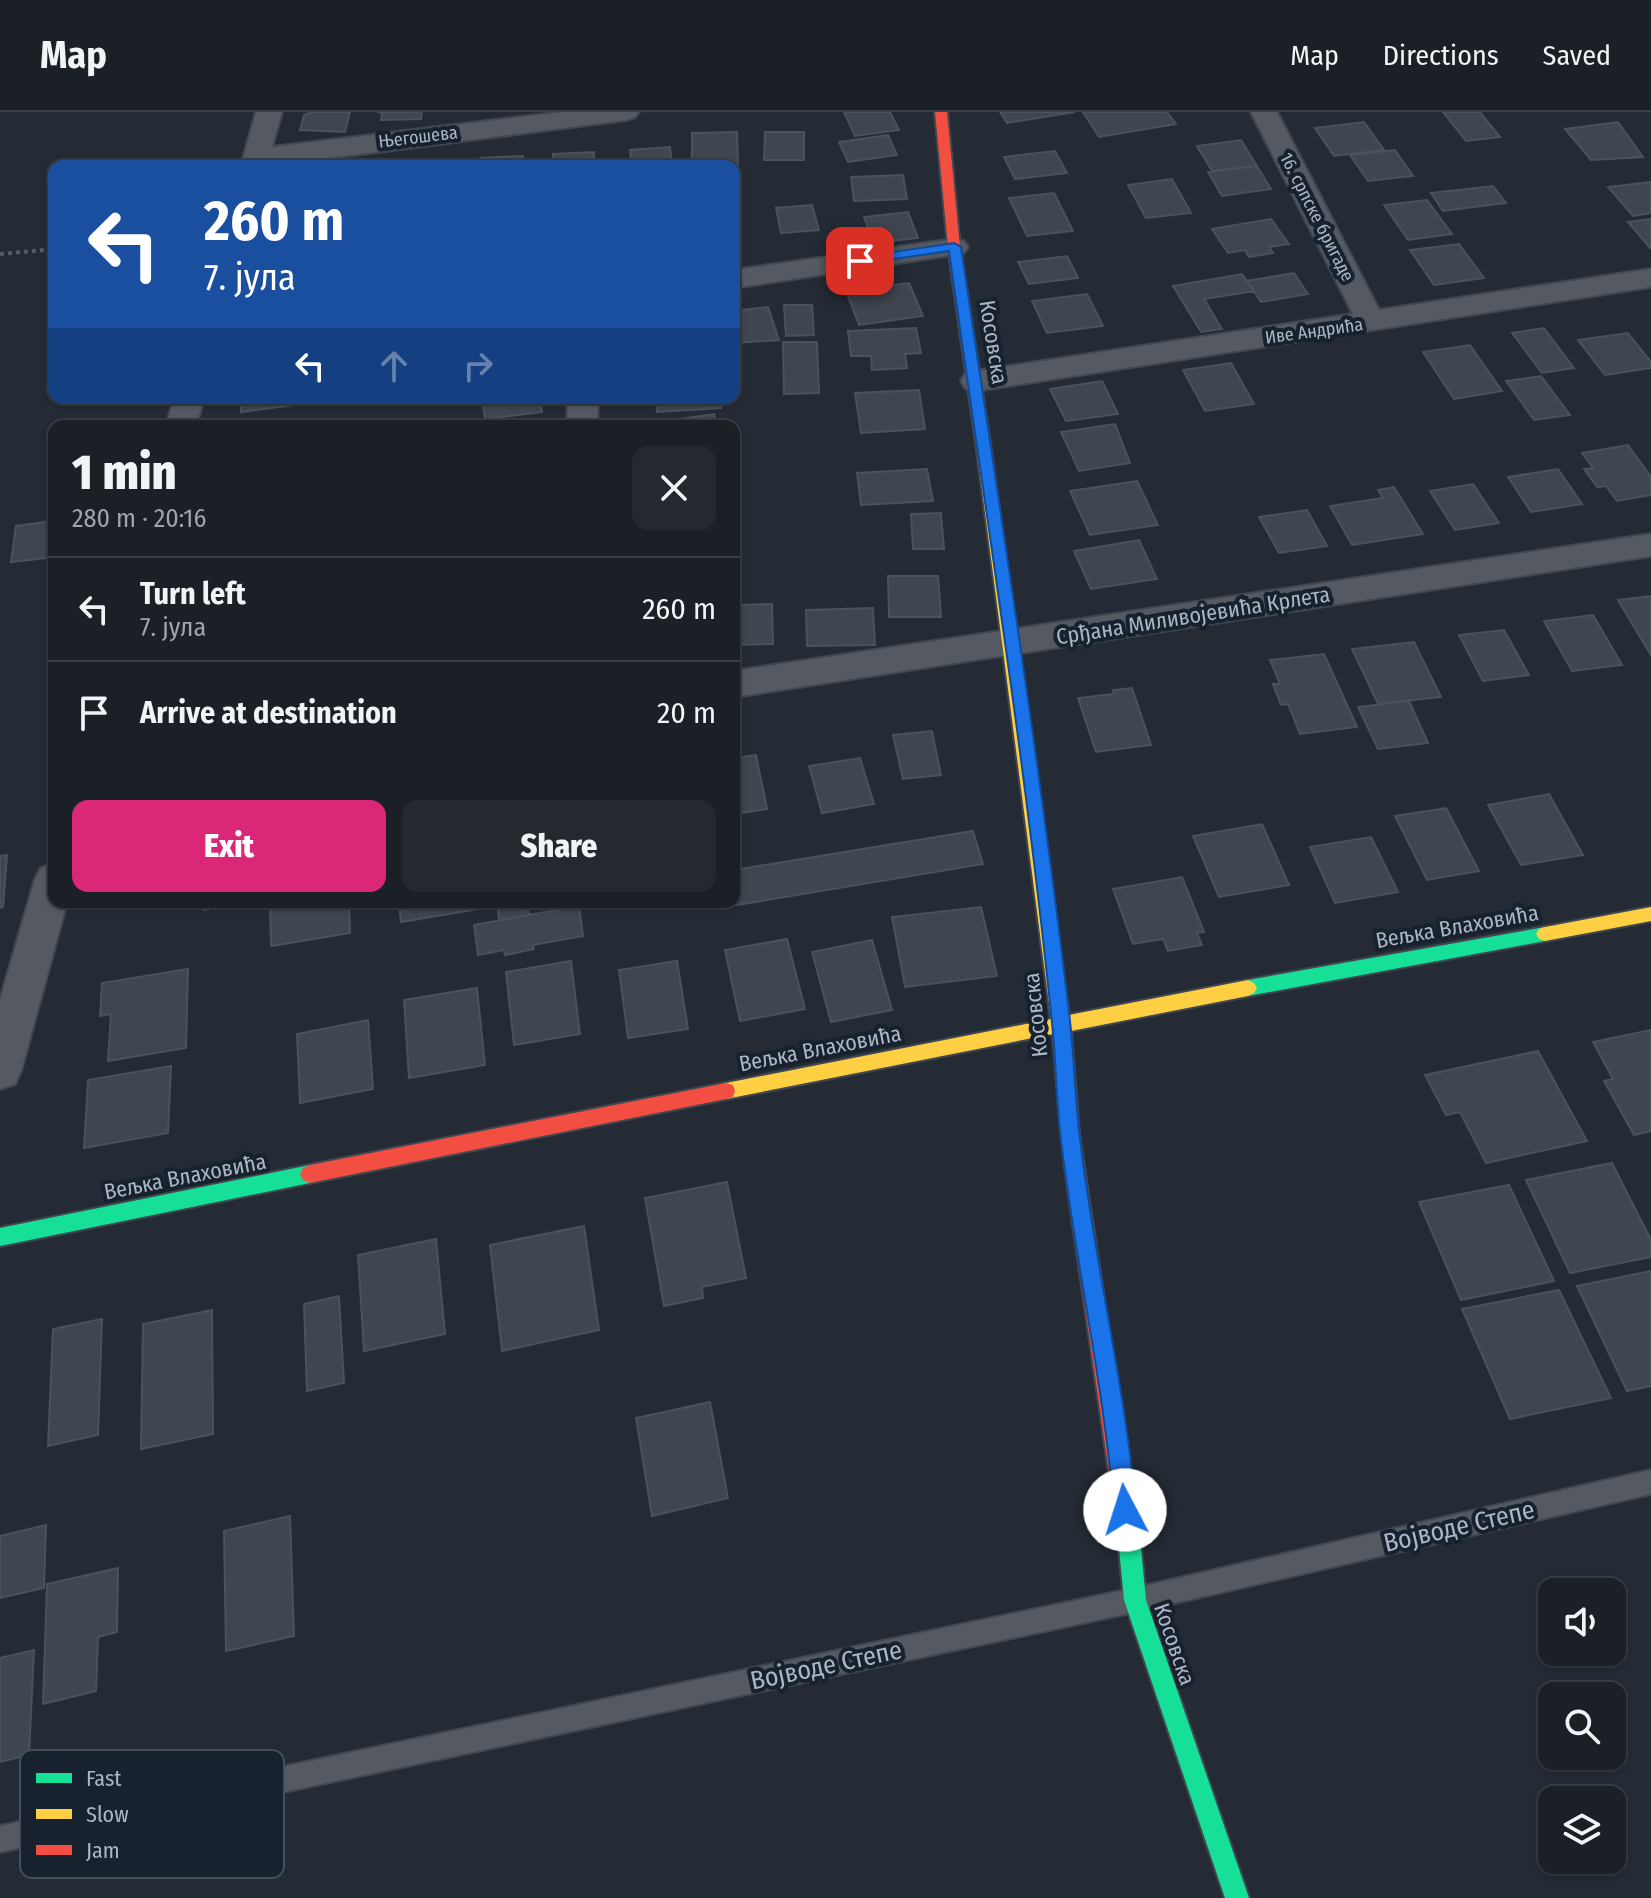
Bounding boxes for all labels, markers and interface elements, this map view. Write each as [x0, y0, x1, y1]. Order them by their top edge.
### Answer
text: Map [40, 32, 107, 78]
text: Map [1290, 39, 1339, 72]
text: Directions [1383, 39, 1499, 72]
text: Saved [1543, 39, 1611, 72]
street label: Његошева [377, 121, 459, 153]
street label: 16. српске бригаде [1275, 149, 1359, 285]
text: 260 m [204, 188, 344, 255]
icon: left [72, 192, 176, 296]
pin [826, 227, 894, 295]
icon: arrive [838, 239, 882, 283]
text: 7. јула [204, 256, 296, 300]
street label: Косовска [974, 298, 1013, 386]
street label: Иве Андрића [1264, 313, 1365, 349]
icon: left [288, 344, 332, 388]
icon: ahead [372, 344, 416, 388]
icon: right [456, 344, 500, 388]
text: 1 min [72, 444, 176, 502]
button: close [632, 446, 716, 530]
text: 280 m · 20:16 [72, 503, 206, 534]
text: Turn left [140, 576, 246, 612]
street label: Срђана Миливојевића Крлета [1054, 580, 1332, 650]
icon: left [72, 587, 116, 631]
text: 260 m [642, 591, 716, 627]
text: 7. јула [140, 612, 206, 643]
icon: arrive [72, 691, 116, 735]
text: Arrive at destination [140, 695, 397, 731]
text: 20 m [657, 695, 716, 731]
button: Exit [72, 800, 386, 892]
button: Share [402, 800, 716, 892]
street label: Вељка Влаховића [1374, 899, 1541, 954]
street label: Косовска [1018, 971, 1053, 1059]
street label: Вељка Влаховића [737, 1020, 904, 1077]
street label: Вељка Влаховића [102, 1148, 269, 1205]
position arrow [1083, 1468, 1167, 1552]
street label: Војводе Степе [1381, 1494, 1538, 1559]
map controls [1538, 1578, 1626, 1874]
button: sound [1538, 1578, 1626, 1666]
street label: Косовска [1148, 1600, 1201, 1689]
street label: Војводе Степе [748, 1634, 905, 1697]
button: search [1538, 1682, 1626, 1770]
legend [20, 1750, 284, 1878]
text: Fast [86, 1765, 122, 1792]
button: layers [1538, 1786, 1626, 1874]
text: Slow [86, 1801, 129, 1828]
text: Jam [86, 1837, 120, 1864]

